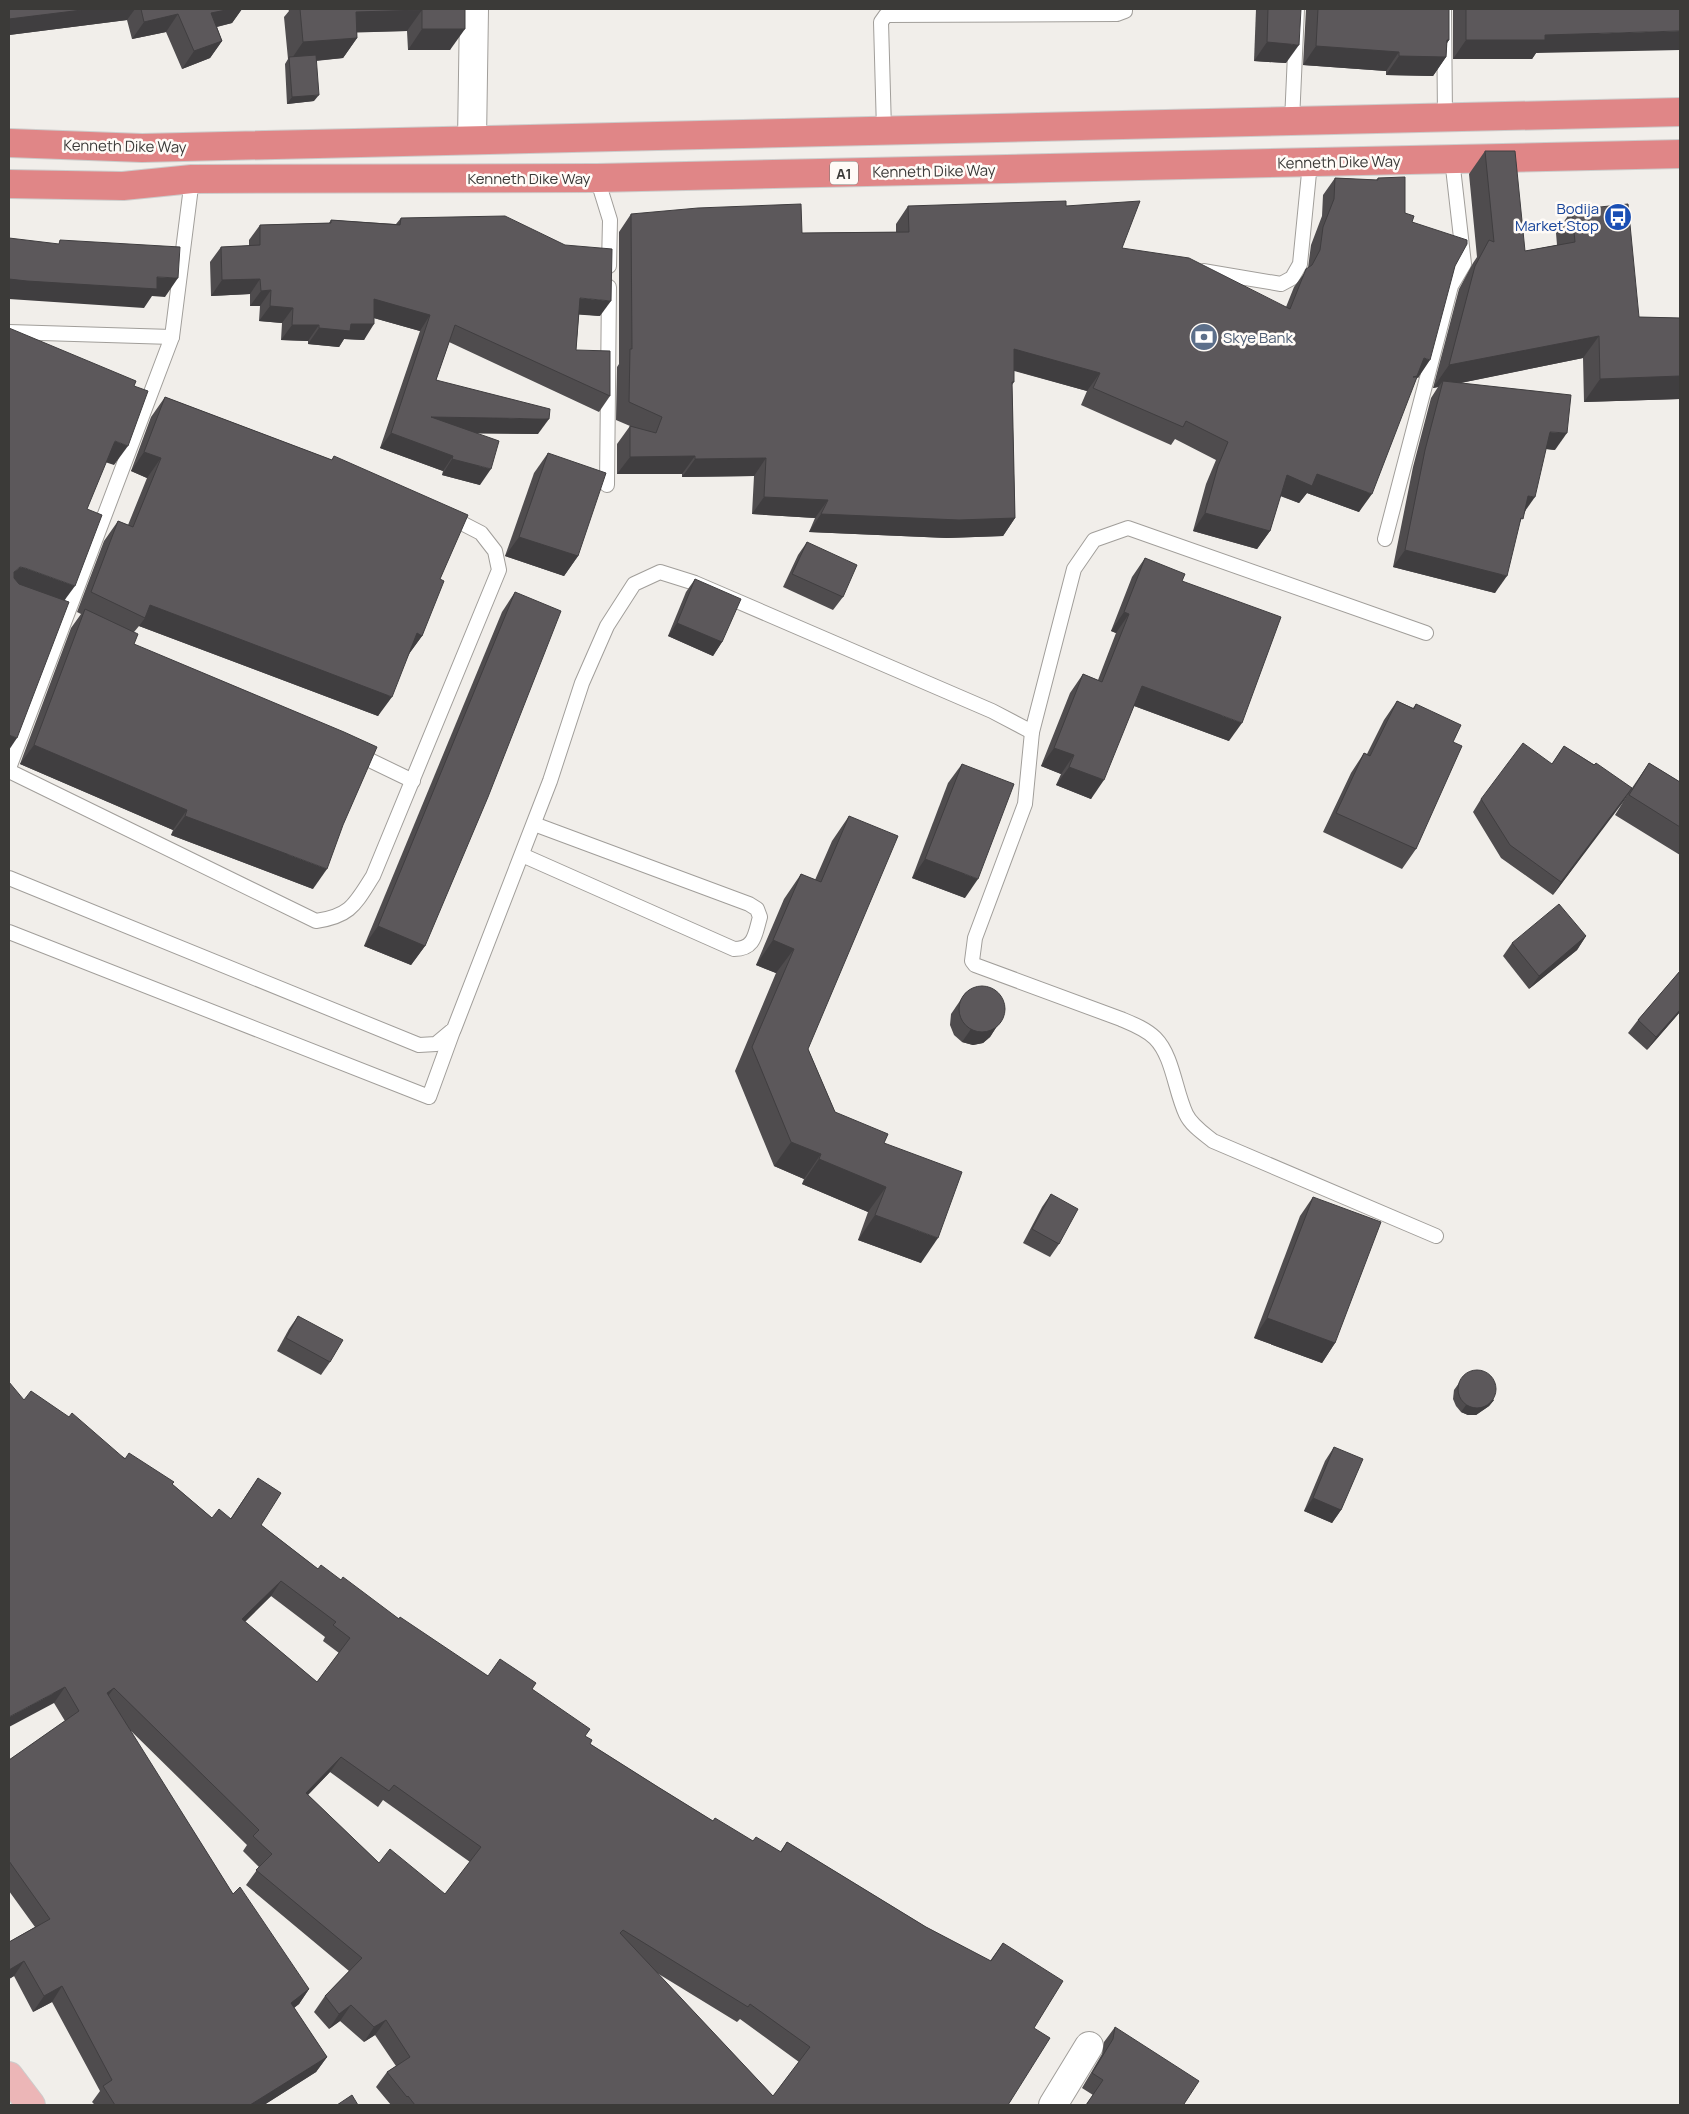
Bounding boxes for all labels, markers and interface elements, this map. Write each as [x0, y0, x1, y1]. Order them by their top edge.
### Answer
street label: Kenneth Dike Way [63, 134, 187, 158]
street label: Kenneth Dike Way [1277, 150, 1401, 174]
street label: Kenneth Dike Way [872, 159, 996, 183]
road number: A1 [830, 162, 858, 184]
street label: Kenneth Dike Way [467, 168, 591, 189]
place label: Bodija Market Stop [1515, 198, 1599, 236]
bus stop icon: Bodija Market Stop [1603, 202, 1633, 232]
bank icon: Skye Bank [1189, 322, 1219, 352]
place label: Skye Bank [1223, 327, 1294, 348]

